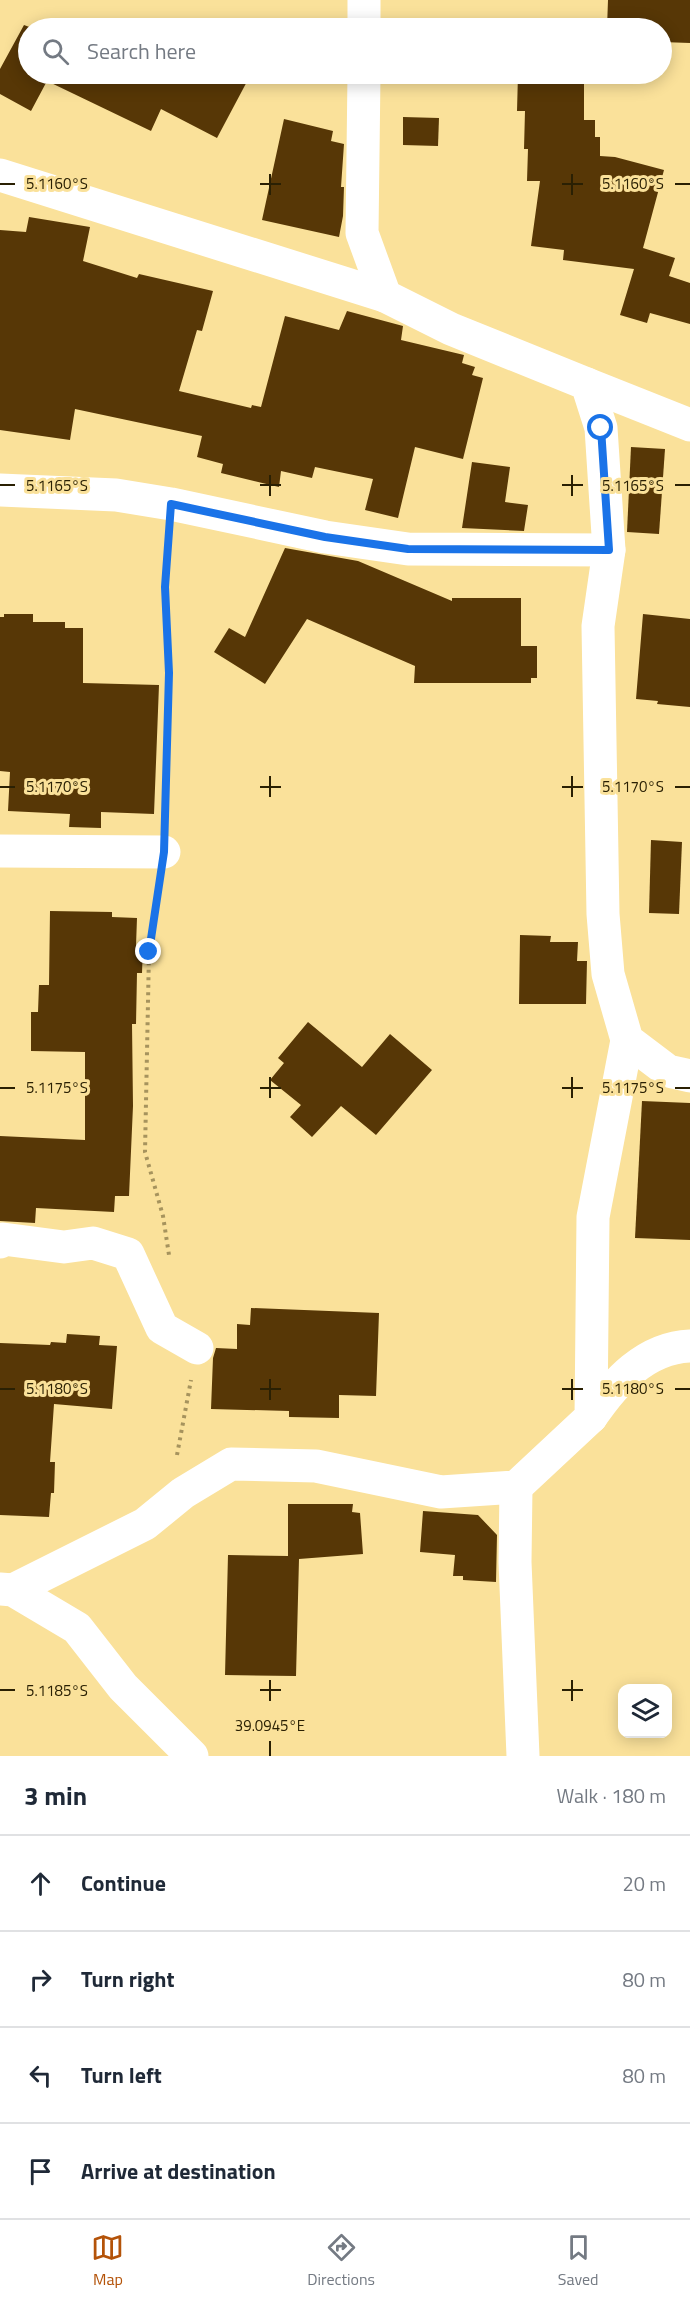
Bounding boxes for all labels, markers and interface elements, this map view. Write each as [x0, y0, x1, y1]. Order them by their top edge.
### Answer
search box [18, 18, 672, 84]
text: Search here [87, 34, 196, 68]
icon: search [39, 35, 72, 68]
text: 5.1160°S [26, 172, 88, 195]
text: 5.1160°S [602, 172, 664, 195]
route start [587, 414, 613, 440]
text: 5.1165°S [26, 474, 88, 497]
text: 5.1165°S [602, 474, 664, 497]
text: 5.1170°S [26, 775, 88, 798]
text: 5.1170°S [602, 775, 664, 798]
route end [135, 938, 161, 964]
text: 5.1175°S [26, 1076, 88, 1099]
text: 5.1175°S [602, 1076, 664, 1099]
text: 5.1180°S [26, 1377, 88, 1400]
text: 5.1180°S [602, 1377, 664, 1400]
text: 5.1185°S [26, 1679, 88, 1702]
map controls [618, 1684, 672, 1738]
button: layers [618, 1684, 672, 1738]
text: 39.0945°E [235, 1714, 305, 1737]
text: 3 min [24, 1776, 87, 1815]
text: Walk · 180 m [557, 1780, 666, 1811]
text: Continue [81, 1866, 166, 1900]
icon: ahead [24, 1867, 57, 1900]
text: 20 m [622, 1868, 666, 1899]
text: Turn right [81, 1962, 175, 1996]
icon: right [24, 1963, 57, 1996]
text: 80 m [622, 1964, 666, 1995]
text: Turn left [81, 2058, 162, 2092]
icon: left [24, 2059, 57, 2092]
text: 80 m [622, 2060, 666, 2091]
text: Arrive at destination [81, 2154, 276, 2188]
icon: arrive [24, 2155, 57, 2188]
tab: Map [91, 2231, 124, 2291]
tab: Directions [307, 2231, 375, 2291]
tab: Saved [558, 2231, 599, 2291]

